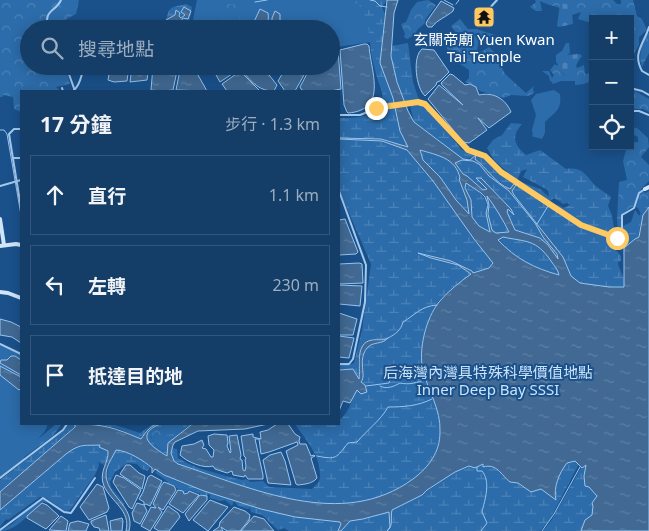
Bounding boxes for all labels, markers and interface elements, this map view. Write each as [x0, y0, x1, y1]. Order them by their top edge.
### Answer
temple icon: 玄關帝廟 Yuen Kwan Tai Temple [472, 5, 496, 29]
map controls [589, 15, 634, 150]
button: + [589, 15, 634, 60]
search box [20, 20, 340, 75]
place label: 玄關帝廟 Yuen Kwan Tai Temple [413, 29, 555, 66]
icon: search [38, 34, 66, 62]
text: 搜尋地點 [78, 36, 154, 62]
button: − [589, 60, 634, 105]
route end [365, 97, 388, 120]
button: locate [589, 105, 634, 150]
text: 17 分鐘 [40, 110, 111, 138]
text: 步行 · 1.3 km [225, 113, 320, 135]
icon: ahead [41, 181, 69, 209]
text: 直行 [88, 183, 126, 209]
text: 1.1 km [269, 184, 319, 206]
route start [606, 227, 629, 250]
icon: left [41, 271, 69, 299]
text: 左轉 [88, 273, 126, 299]
text: 230 m [272, 274, 319, 296]
icon: arrive [41, 361, 69, 389]
park label: 后海灣內灣具特殊科學價值地點 Inner Deep Bay SSSI [383, 362, 593, 399]
text: 抵達目的地 [88, 363, 183, 389]

